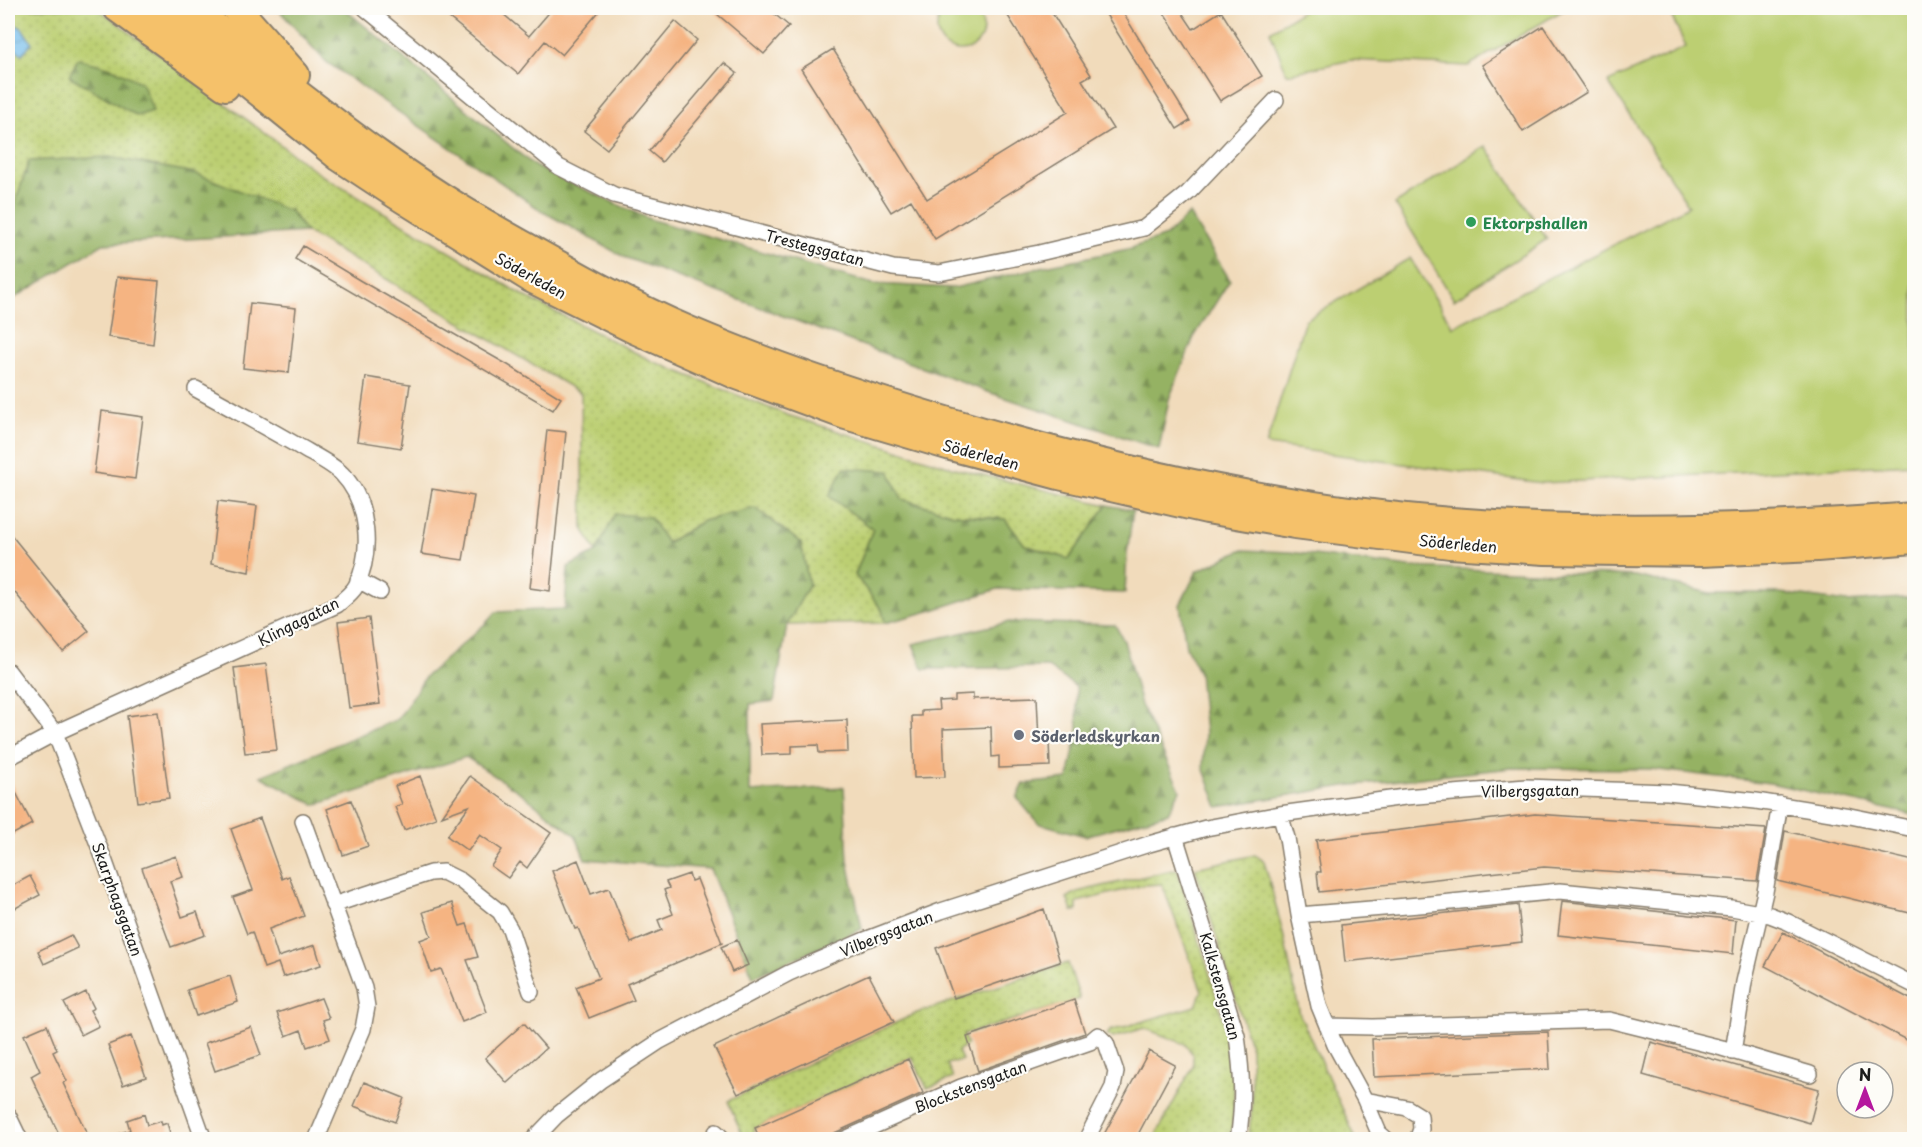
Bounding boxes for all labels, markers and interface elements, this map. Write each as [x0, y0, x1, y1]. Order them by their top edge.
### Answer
place label: Ektorpshallen [1483, 211, 1588, 234]
marker: Ektorpshallen [1464, 215, 1478, 229]
street label: Trestegsgatan [763, 223, 867, 271]
street label: Söderleden [491, 246, 571, 304]
street label: Söderleden [940, 433, 1022, 475]
street label: Söderleden [1418, 528, 1498, 558]
street label: Klingagatan [253, 591, 343, 651]
place label: Söderledskyrkan [1031, 724, 1160, 747]
marker: Söderledskyrkan [1012, 728, 1026, 742]
street label: Vilbergsgatan [1481, 778, 1579, 802]
street label: Skarphagsgatan [87, 839, 149, 959]
street label: Vilbergsgatan [836, 904, 936, 962]
street label: Kalkstensgatan [1195, 929, 1247, 1043]
street label: Blockstensgatan [910, 1054, 1030, 1118]
north arrow [1835, 1060, 1895, 1120]
text: N [1859, 1062, 1871, 1086]

